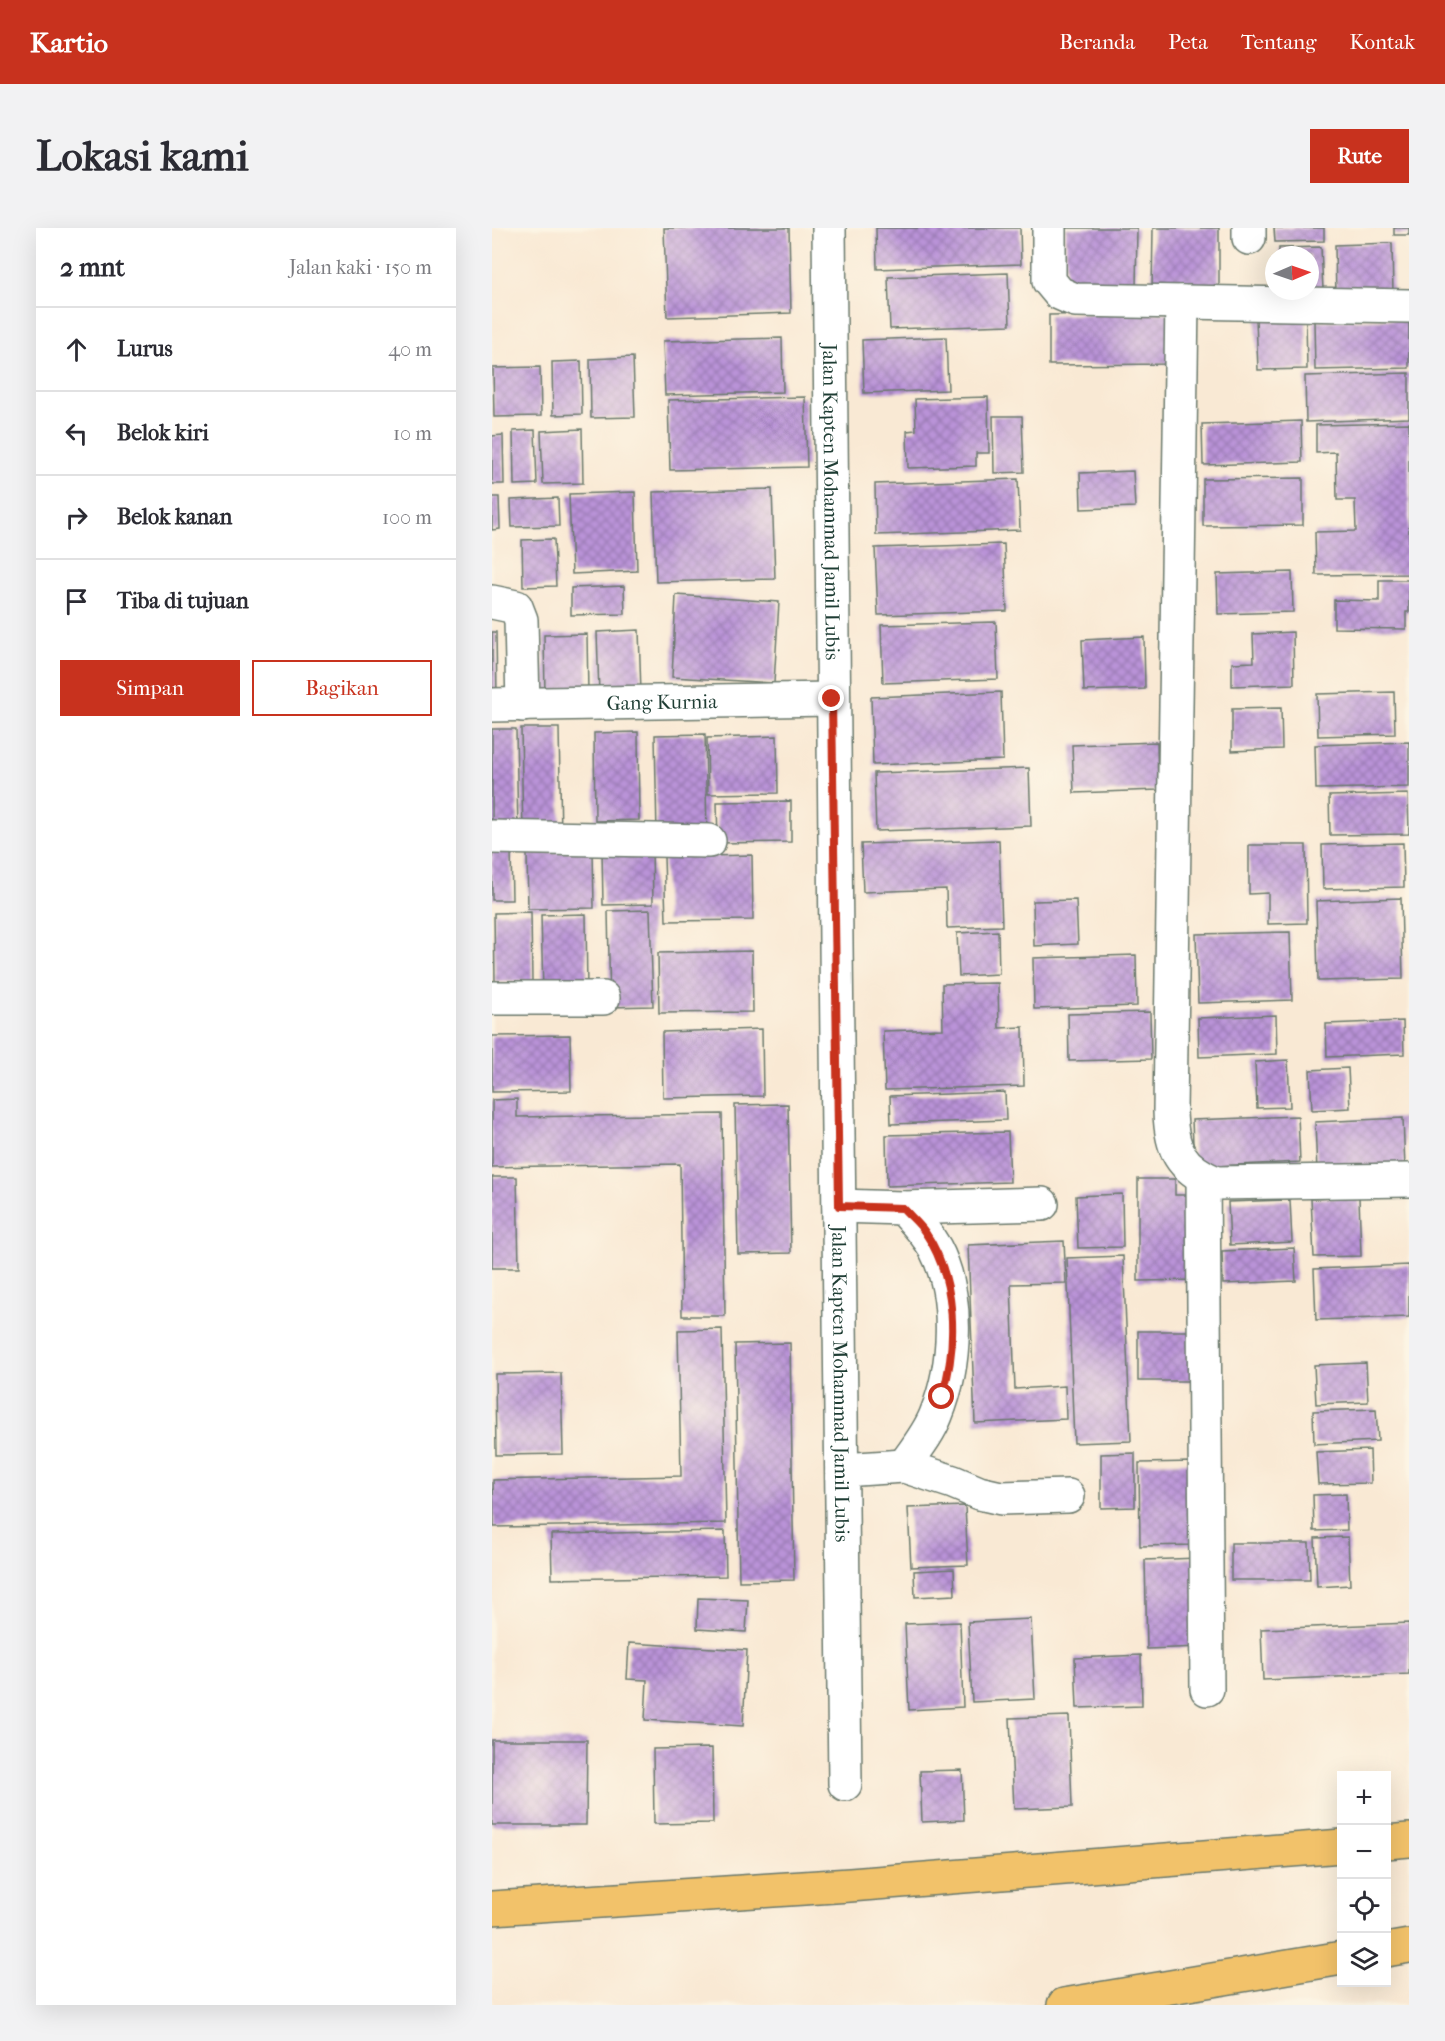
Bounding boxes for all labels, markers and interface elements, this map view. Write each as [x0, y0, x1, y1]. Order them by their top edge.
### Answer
text: Kartio [30, 26, 108, 59]
text: Beranda [1059, 30, 1135, 54]
text: Peta [1168, 30, 1208, 54]
text: Tentang [1241, 30, 1317, 54]
text: Kontak [1350, 30, 1415, 54]
button: Rute [1310, 129, 1409, 183]
text: Lokasi kami [36, 132, 249, 181]
north arrow [1265, 246, 1319, 300]
text: 2 mnt [60, 252, 125, 283]
text: Jalan kaki · 150 m [289, 256, 432, 279]
icon: ahead [60, 333, 93, 366]
text: Lurus [117, 336, 173, 362]
text: 40 m [388, 338, 432, 361]
street label: Jalan Kapten Mohammad Jamil Lubis [818, 341, 844, 661]
icon: left [60, 417, 93, 450]
text: Belok kiri [117, 420, 209, 446]
text: 10 m [393, 422, 432, 445]
icon: right [60, 501, 93, 534]
text: Belok kanan [117, 504, 232, 530]
text: 100 m [382, 506, 432, 529]
icon: arrive [60, 585, 93, 618]
text: Tiba di tujuan [117, 588, 249, 614]
button: Simpan [60, 660, 240, 716]
button: Bagikan [252, 660, 432, 716]
route end [818, 685, 844, 711]
street label: Gang Kurnia [606, 690, 718, 714]
street label: Jalan Kapten Mohammad Jamil Lubis [828, 1223, 854, 1542]
route start [928, 1383, 954, 1409]
map controls [1337, 1771, 1391, 1987]
button: + [1337, 1771, 1391, 1825]
button: − [1337, 1825, 1391, 1879]
button: locate [1337, 1879, 1391, 1933]
button: layers [1337, 1933, 1391, 1987]

